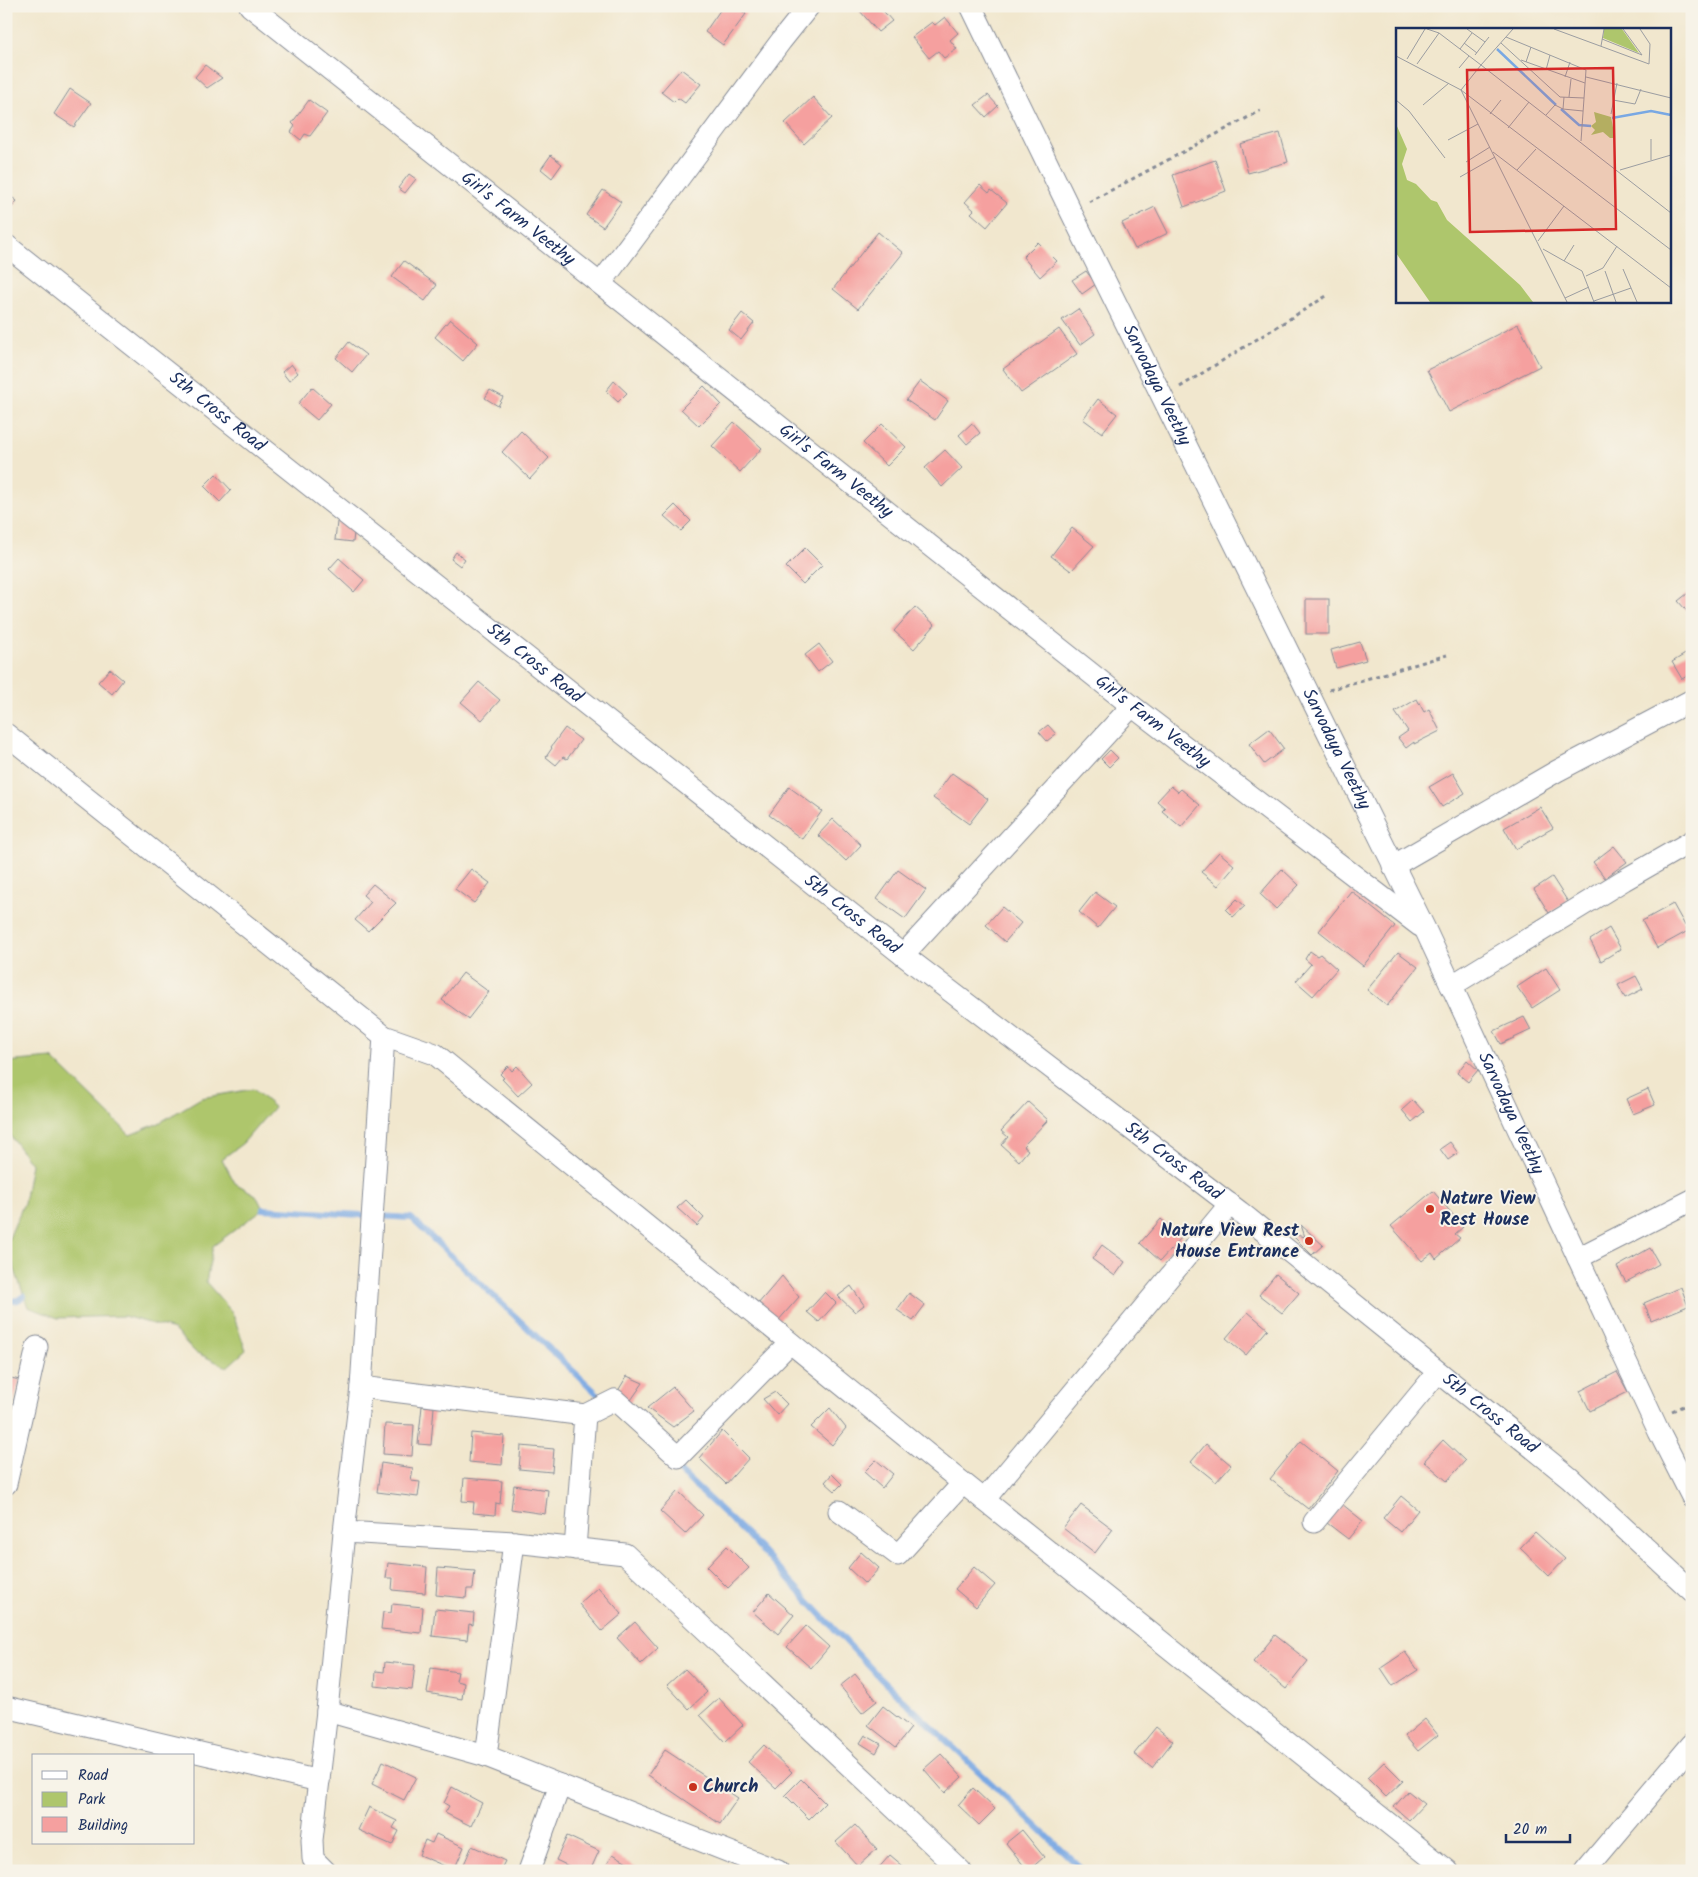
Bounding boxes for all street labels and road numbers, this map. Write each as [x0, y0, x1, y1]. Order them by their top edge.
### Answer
street label: Girl's Farm Veethy [454, 164, 582, 274]
street label: Sarvodaya Veethy [1114, 319, 1199, 451]
street label: 5th Cross Road [162, 364, 273, 460]
street label: Girl's Farm Veethy [772, 416, 900, 526]
street label: 5th Cross Road [480, 616, 590, 712]
street label: Girl's Farm Veethy [1089, 667, 1217, 776]
street label: Sarvodaya Veethy [1294, 683, 1379, 815]
street label: 5th Cross Road [797, 867, 908, 963]
street label: Sarvodaya Veethy [1470, 1047, 1552, 1180]
street label: 5th Cross Road [1118, 1114, 1230, 1209]
street label: 5th Cross Road [1435, 1366, 1546, 1462]

